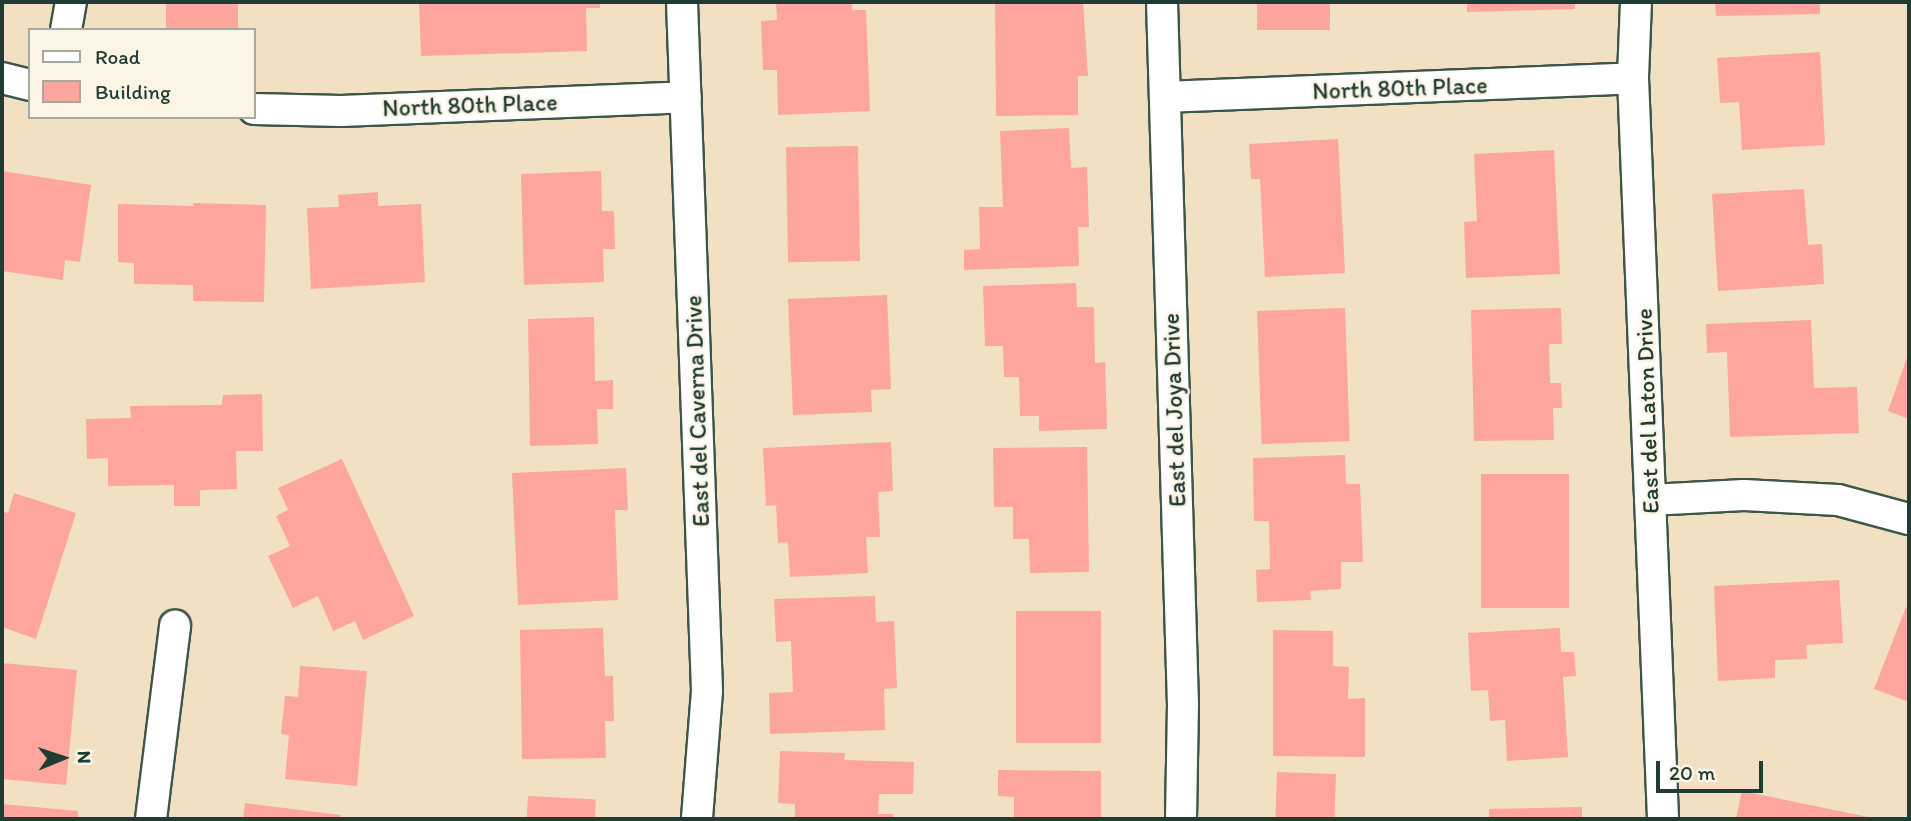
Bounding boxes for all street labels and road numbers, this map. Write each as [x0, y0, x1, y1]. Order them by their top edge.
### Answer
street label: North 80th Place [1312, 71, 1488, 105]
street label: North 80th Place [382, 88, 558, 122]
street label: East del Caverna Drive [679, 294, 715, 528]
street label: East del Laton Drive [1629, 308, 1665, 514]
street label: East del Joya Drive [1156, 313, 1192, 507]

